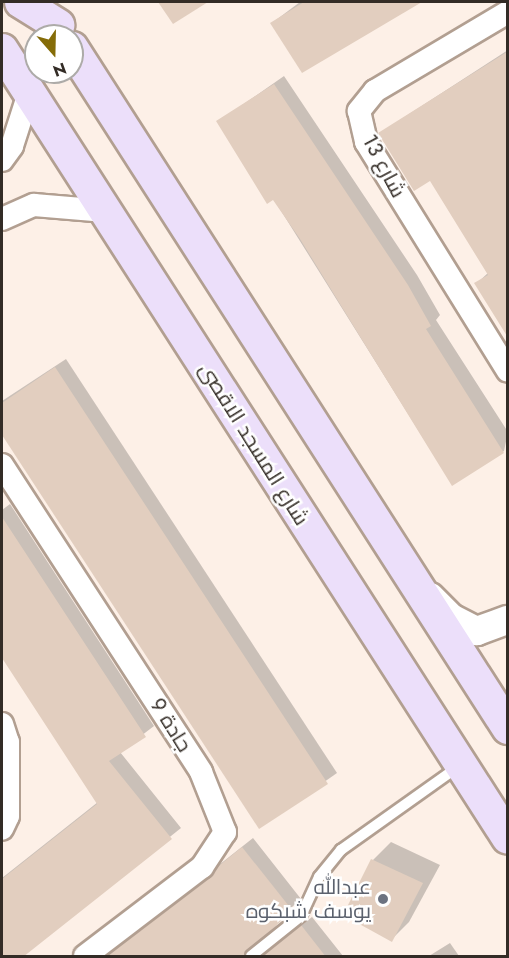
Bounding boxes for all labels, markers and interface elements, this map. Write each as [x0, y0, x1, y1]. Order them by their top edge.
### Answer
north arrow [24, 24, 84, 84]
text: N [50, 57, 70, 82]
street label: شارع 13 [357, 130, 411, 202]
street label: شارع المسجد الاقصى [194, 358, 314, 530]
street label: جادة 9 [145, 693, 197, 757]
place label: عبدالله يوسف شبكوه [246, 874, 371, 924]
marker: عبدالله يوسف شبكوه [376, 892, 390, 906]

